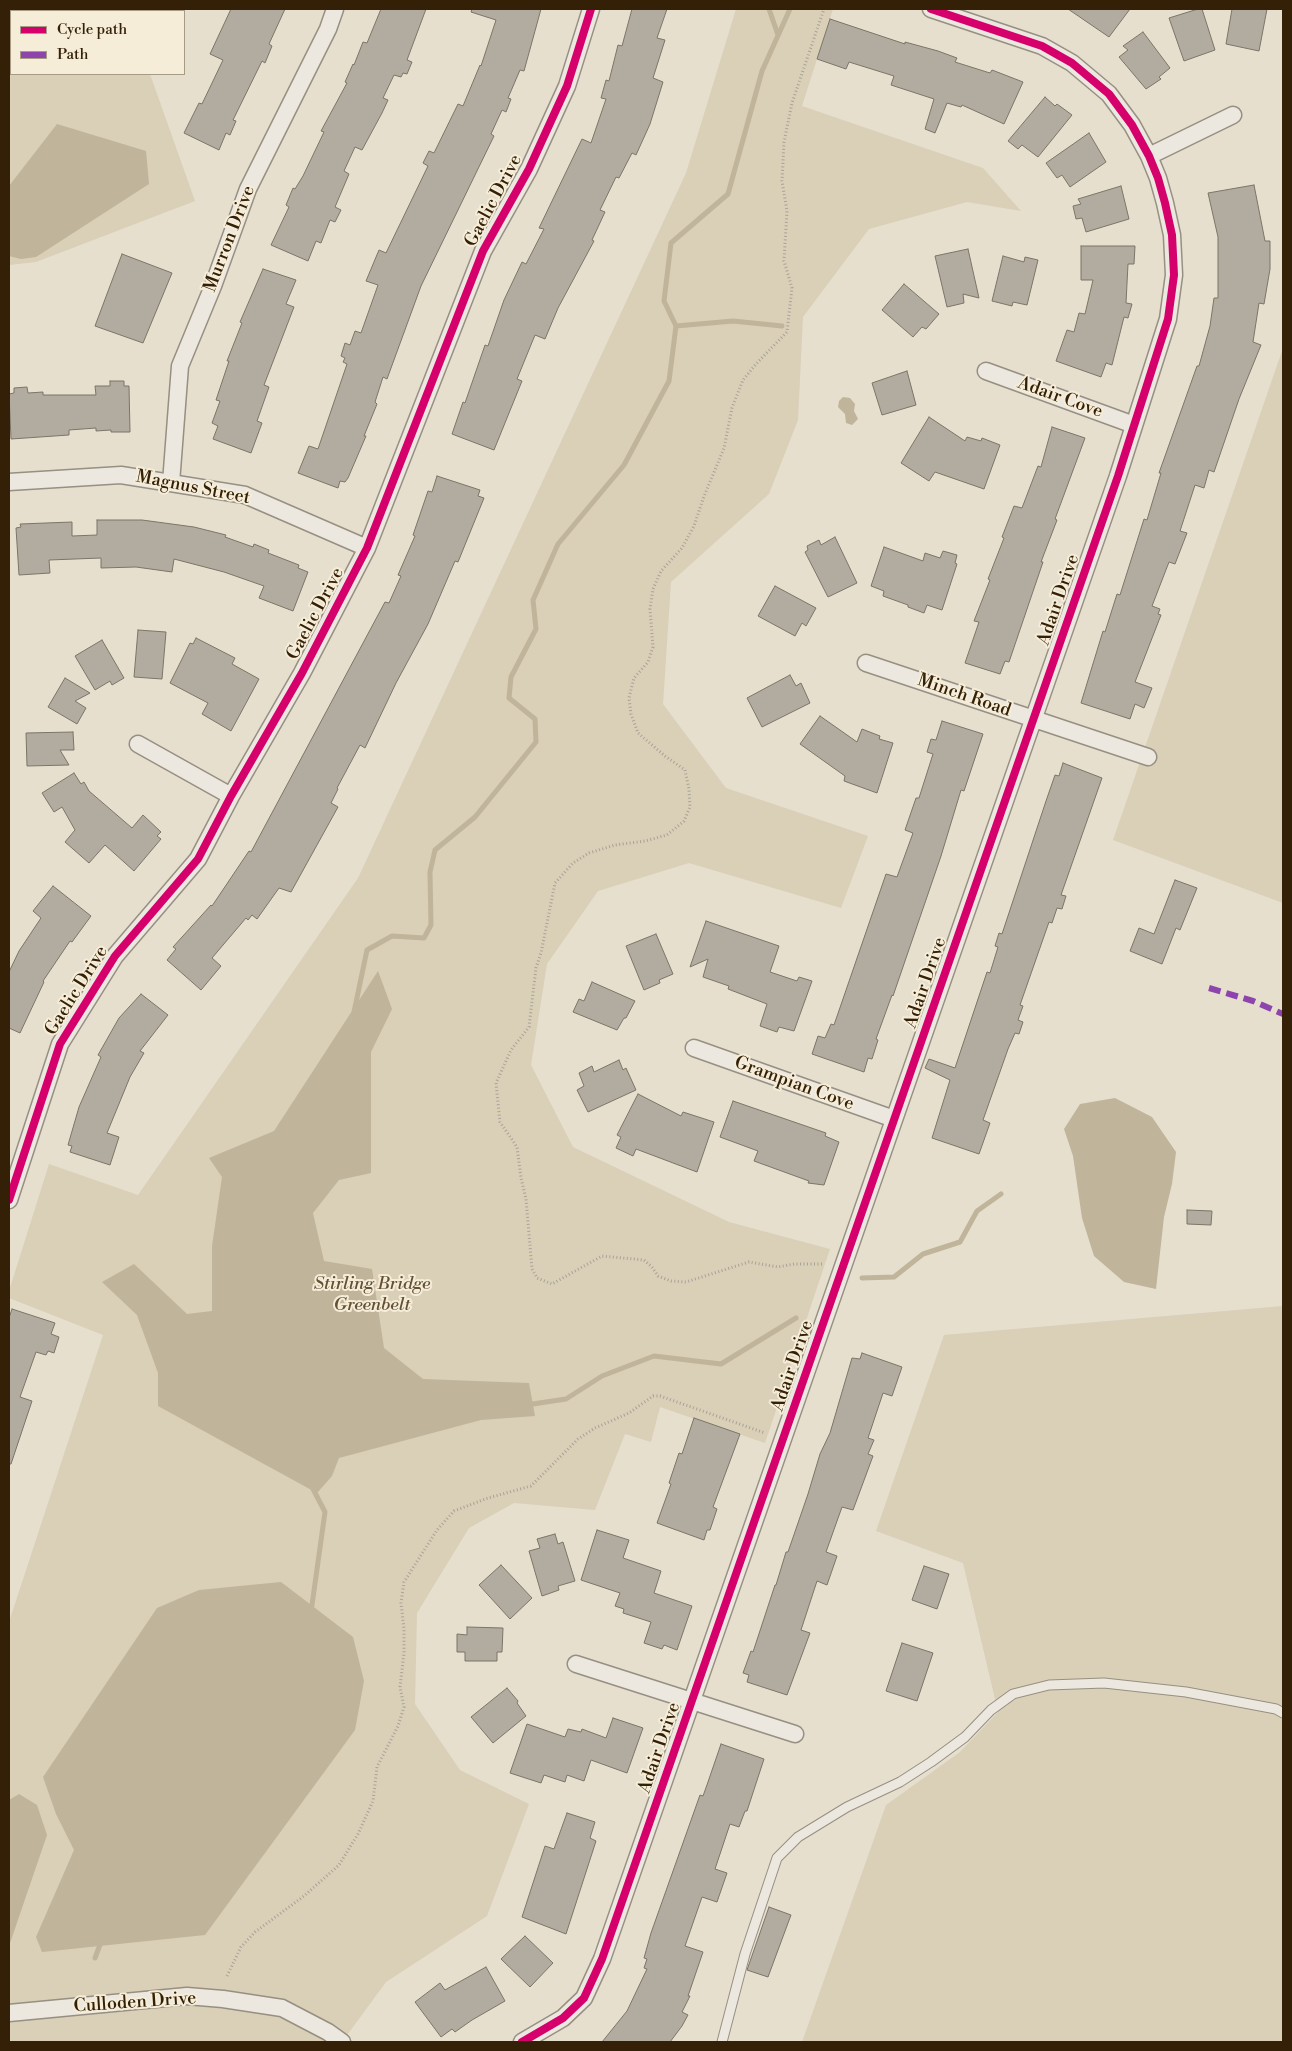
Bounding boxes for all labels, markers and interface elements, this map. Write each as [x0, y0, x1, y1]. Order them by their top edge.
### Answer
legend [10, 10, 185, 75]
text: Cycle path [57, 20, 127, 39]
text: Path [57, 45, 89, 64]
street label: Gaelic Drive [461, 151, 527, 251]
street label: Murron Drive [200, 183, 260, 295]
street label: Adair Cove [1015, 373, 1105, 423]
street label: Magnus Street [134, 466, 252, 510]
street label: Adair Drive [1033, 552, 1085, 648]
street label: Gaelic Drive [283, 564, 349, 664]
street label: Minch Road [914, 670, 1014, 722]
street label: Adair Drive [900, 935, 952, 1031]
street label: Gaelic Drive [41, 942, 113, 1040]
street label: Grampian Cove [731, 1052, 857, 1116]
park label: Stirling Bridge Greenbelt [314, 1274, 430, 1316]
street label: Adair Drive [767, 1318, 819, 1414]
street label: Adair Drive [634, 1700, 686, 1796]
street label: Culloden Drive [73, 1988, 197, 2018]

